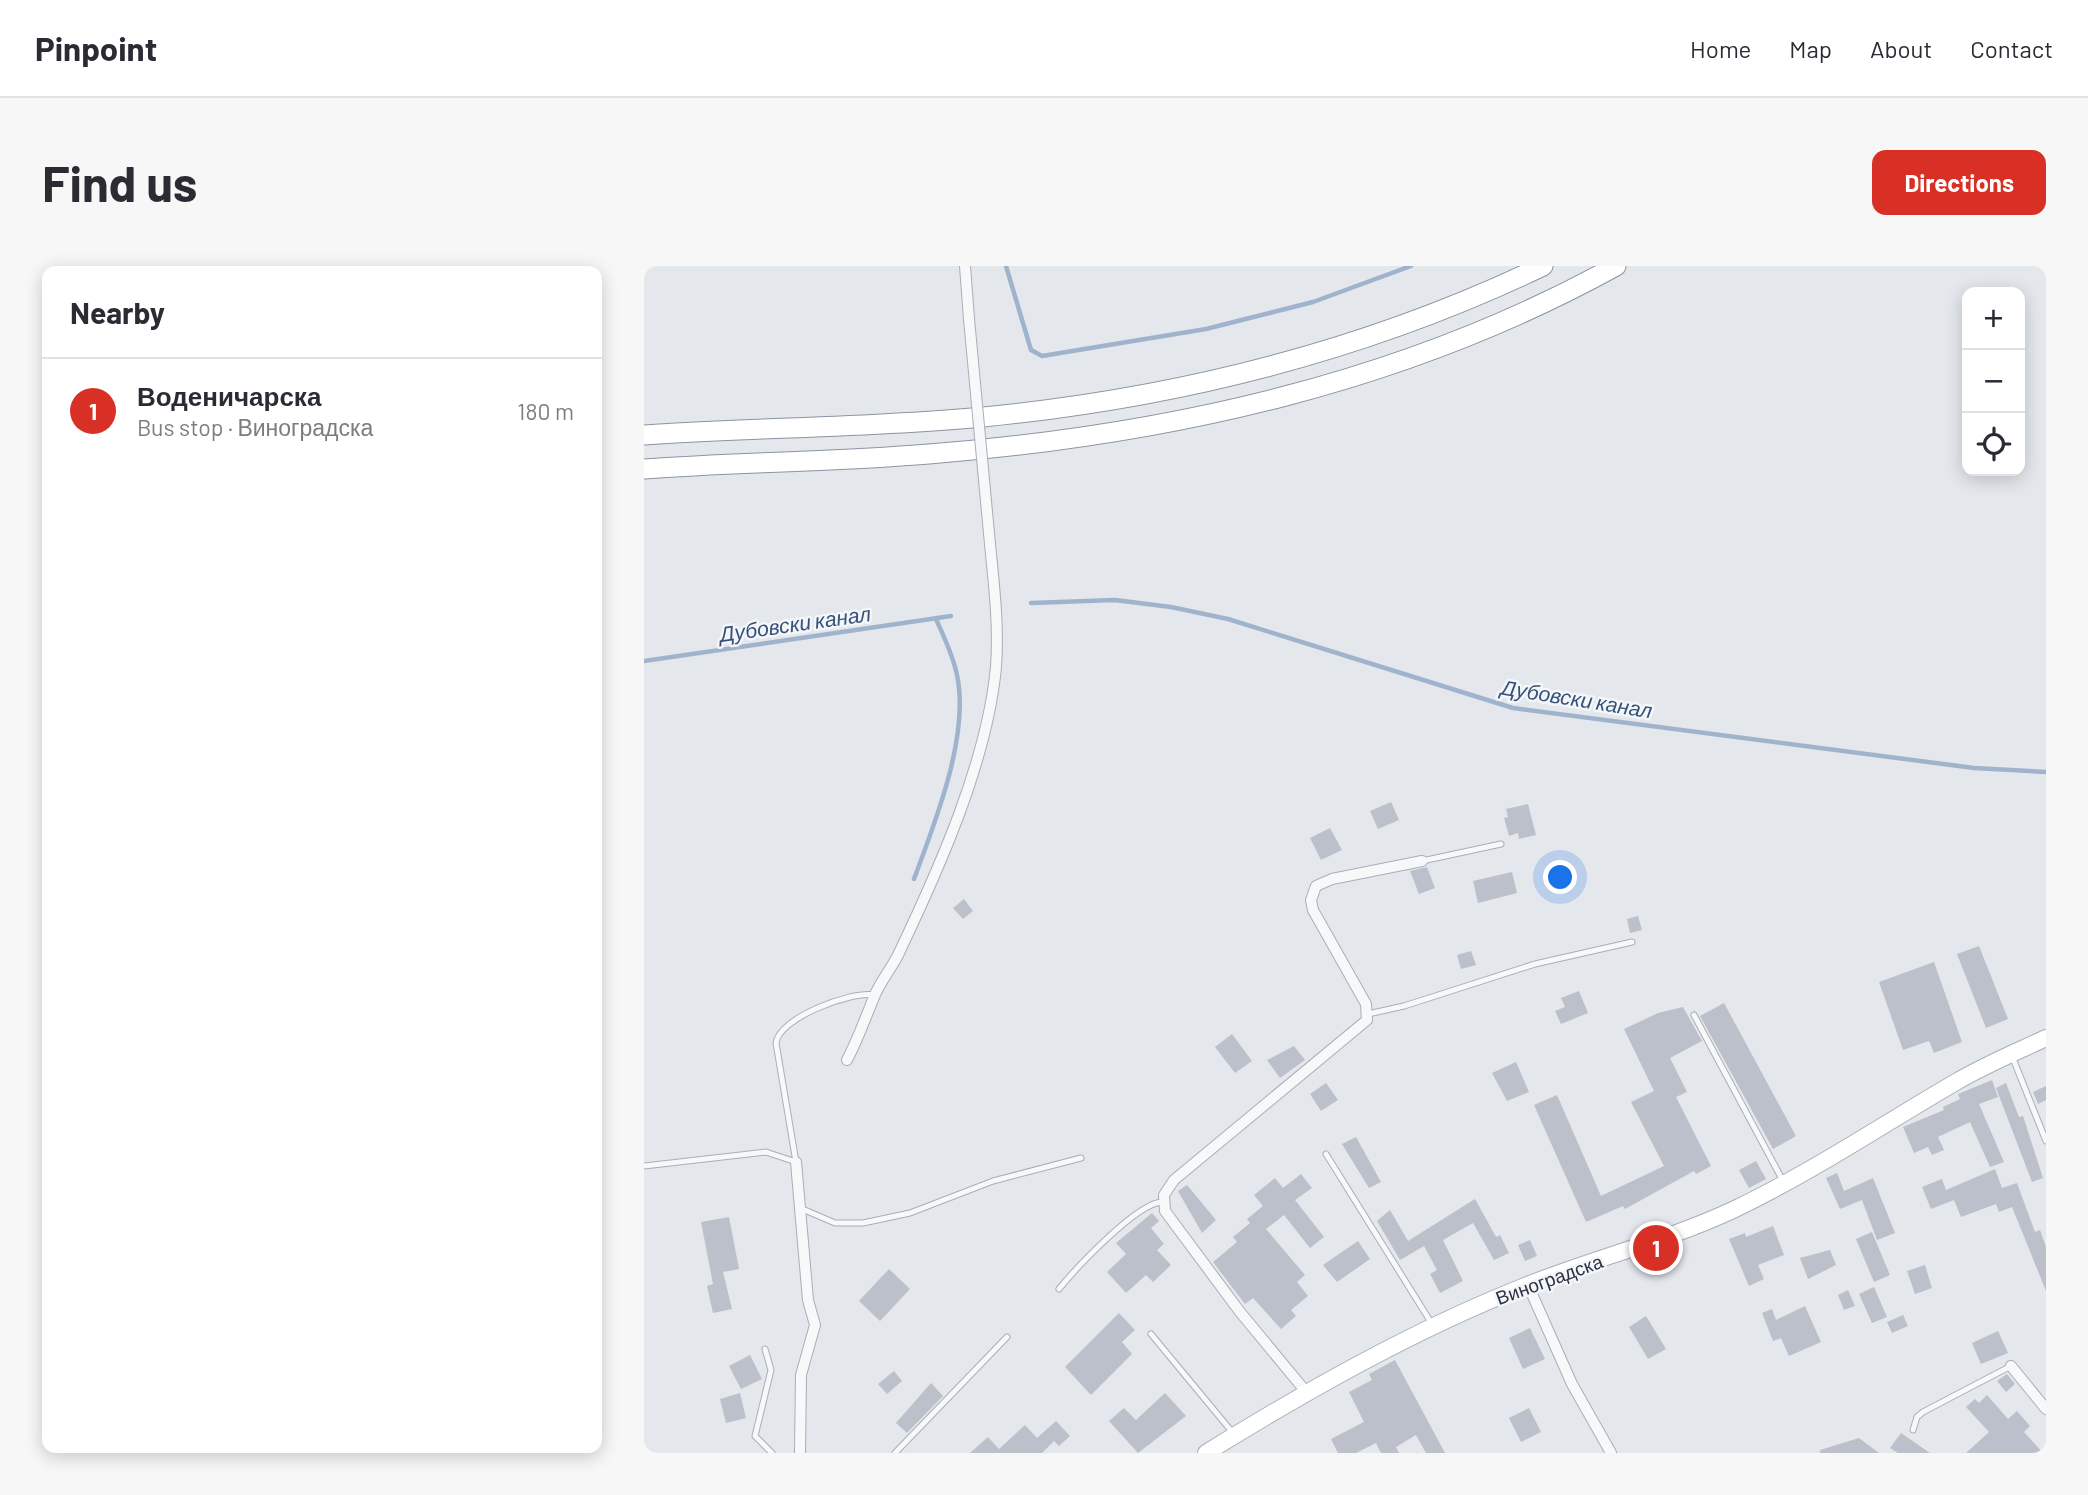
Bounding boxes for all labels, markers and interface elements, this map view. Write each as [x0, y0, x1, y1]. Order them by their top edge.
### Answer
text: Pinpoint [35, 28, 157, 68]
text: Home [1690, 34, 1751, 63]
text: Map [1789, 34, 1832, 63]
text: About [1870, 34, 1932, 63]
text: Contact [1970, 34, 2053, 63]
button: Directions [1872, 150, 2046, 215]
text: Find us [42, 153, 197, 212]
map controls [1962, 287, 2025, 476]
button: + [1962, 287, 2025, 350]
text: Nearby [70, 294, 165, 330]
button: − [1962, 350, 2025, 413]
text: Воденичарска [137, 380, 321, 411]
text: 1 [89, 397, 97, 425]
text: 180 m [517, 397, 574, 425]
text: Bus stop · Виноградска [137, 413, 373, 441]
button: locate [1962, 413, 2025, 476]
water label: Дубовски канал [716, 600, 872, 646]
water label: Дубовски канал [1498, 673, 1654, 722]
your location [1543, 860, 1577, 894]
pin: 1 [1633, 1222, 1679, 1274]
street label: Виноградска [1492, 1249, 1606, 1309]

